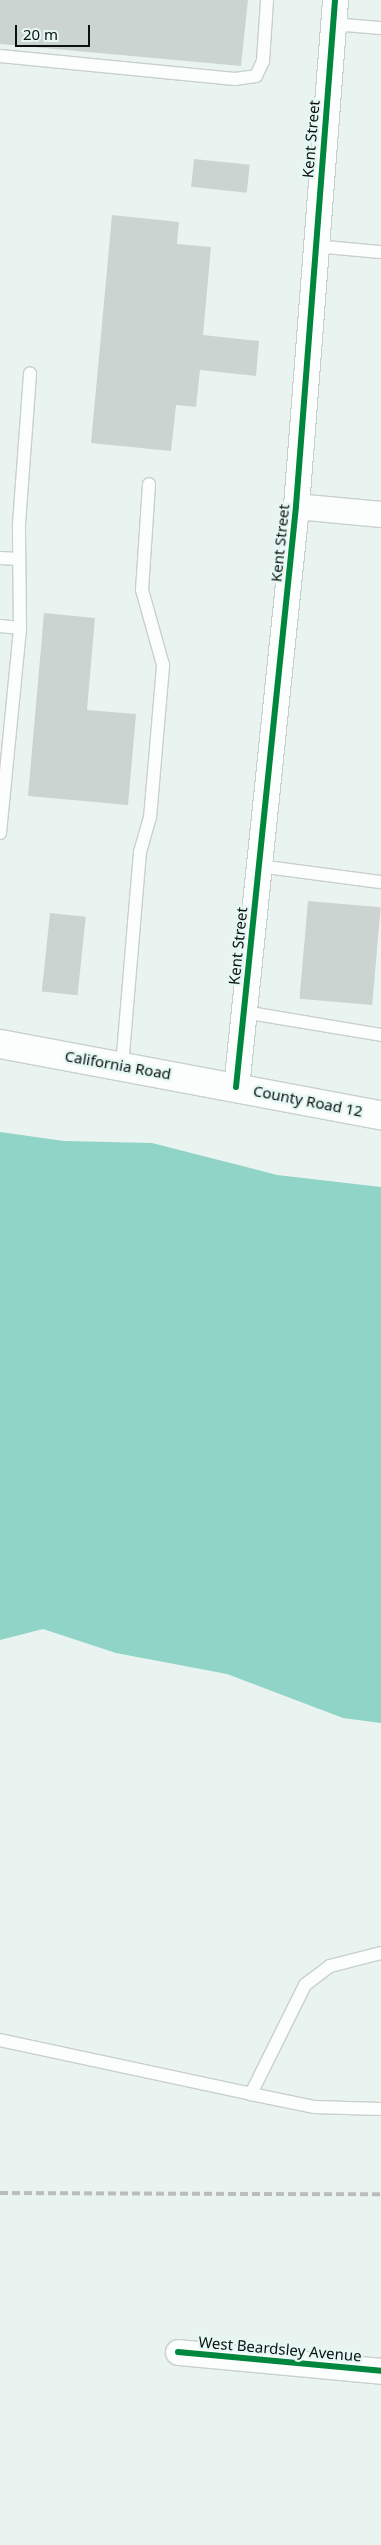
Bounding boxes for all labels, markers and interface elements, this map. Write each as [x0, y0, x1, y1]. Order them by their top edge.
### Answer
scale bar [18, 15, 92, 47]
text: 20 m [23, 24, 58, 44]
street label: Kent Street [299, 99, 323, 179]
street label: Kent Street [267, 503, 293, 583]
street label: Kent Street [225, 906, 251, 986]
street label: California Road [63, 1047, 173, 1083]
street label: County Road 12 [252, 1082, 364, 1120]
street label: West Beardsley Avenue [198, 2333, 362, 2365]

